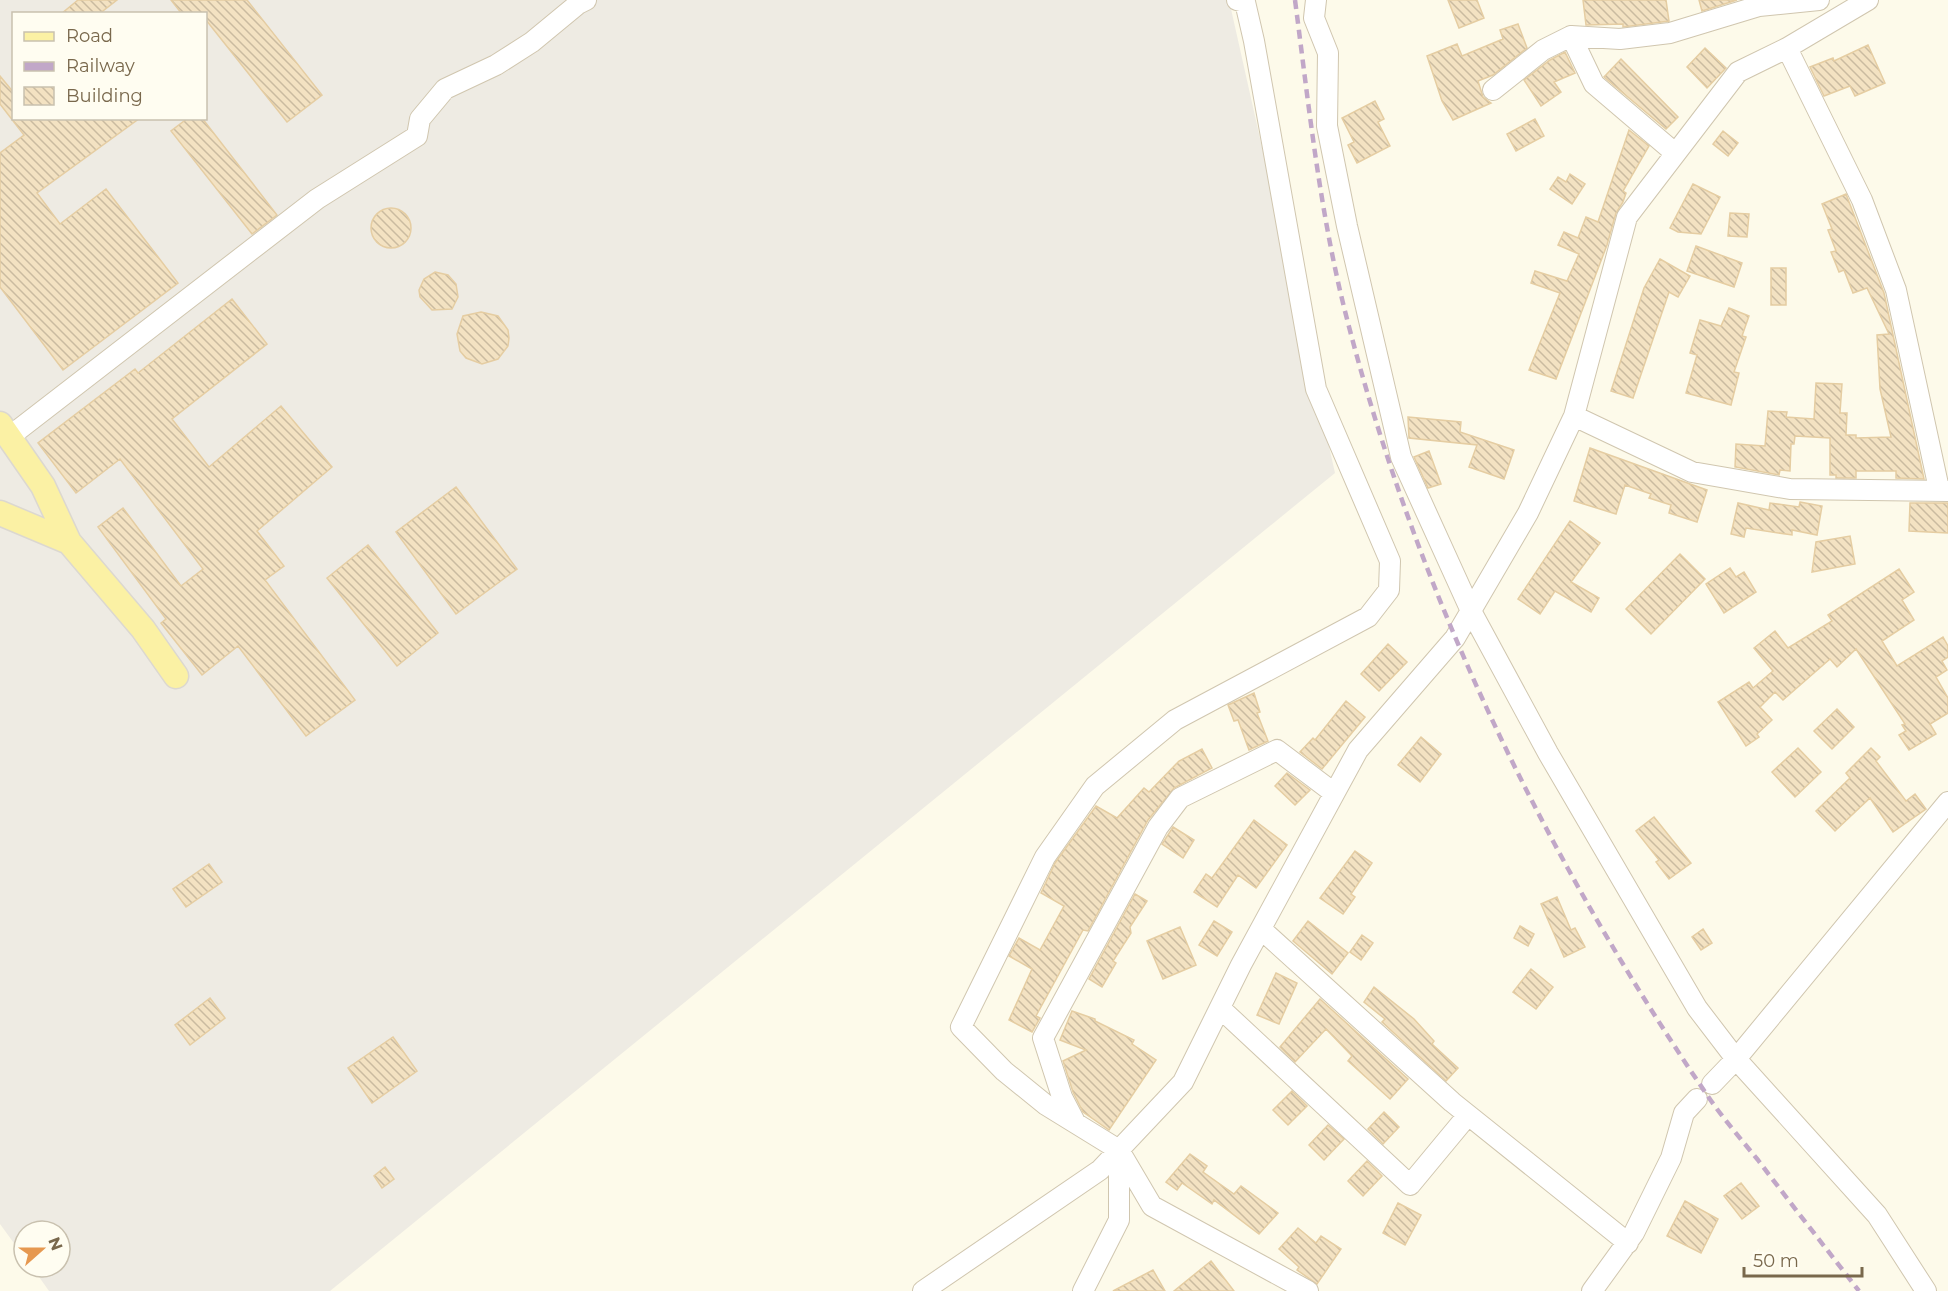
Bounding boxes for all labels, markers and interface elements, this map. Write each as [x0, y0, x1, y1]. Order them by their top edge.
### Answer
legend [12, 12, 207, 120]
text: Road [66, 25, 113, 47]
text: Railway [66, 55, 135, 77]
text: Building [66, 85, 143, 107]
north arrow [12, 1219, 72, 1279]
text: N [44, 1234, 67, 1253]
scale bar [1744, 1240, 1862, 1278]
text: 50 m [1753, 1250, 1799, 1272]

